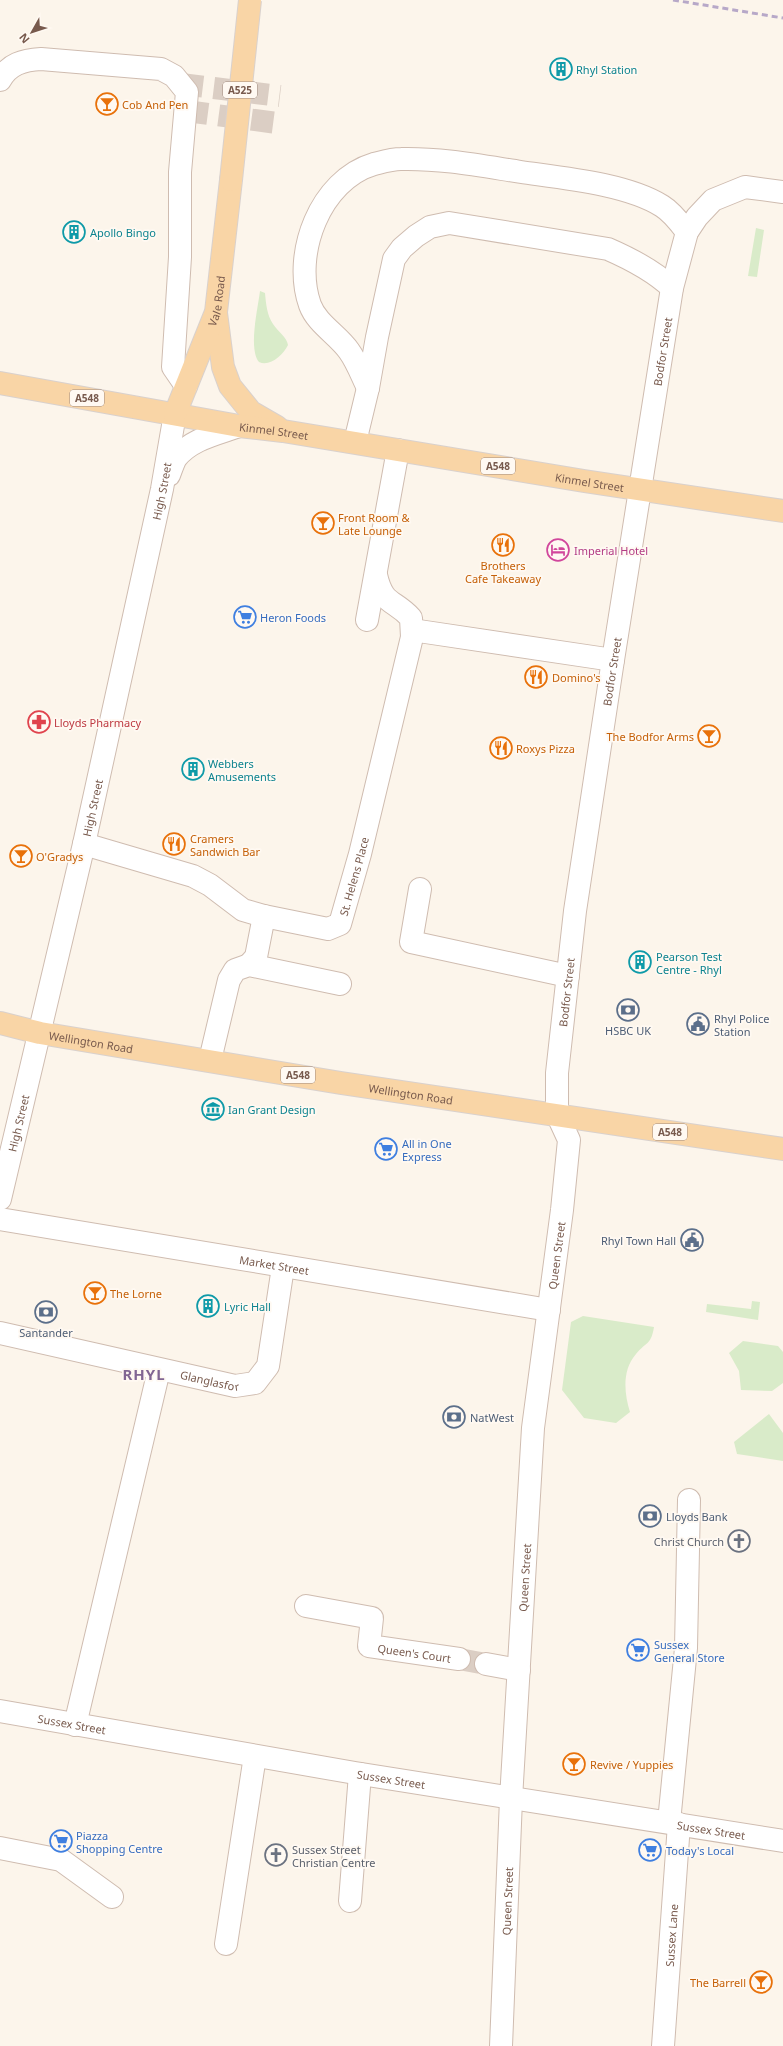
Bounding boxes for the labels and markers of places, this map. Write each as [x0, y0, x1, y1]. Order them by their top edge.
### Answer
building icon: Rhyl Station [548, 56, 574, 82]
place label: Rhyl Station [576, 62, 637, 77]
bar icon: Cob And Pen [94, 91, 120, 117]
place label: Cob And Pen [122, 97, 188, 112]
building icon: Apollo Bingo [61, 219, 87, 245]
place label: Apollo Bingo [90, 225, 156, 240]
bar icon: Front Room & Late Lounge [310, 510, 336, 536]
place label: Front Room & Late Lounge [338, 510, 411, 538]
restaurant icon: Brothers Cafe Takeaway [490, 532, 516, 558]
hotel icon: Imperial Hotel [545, 537, 571, 563]
place label: Imperial Hotel [574, 543, 648, 558]
place label: Brothers Cafe Takeaway [465, 558, 541, 586]
supermarket icon: Heron Foods [232, 604, 258, 630]
place label: Heron Foods [260, 610, 326, 625]
restaurant icon: Domino's [523, 664, 549, 690]
place label: Domino's [552, 670, 601, 685]
pharmacy icon: Lloyds Pharmacy [26, 709, 52, 735]
place label: Lloyds Pharmacy [54, 715, 141, 730]
bar icon: The Bodfor Arms [696, 723, 722, 749]
place label: The Bodfor Arms [606, 729, 694, 744]
restaurant icon: Roxys Pizza [488, 735, 514, 761]
place label: Roxys Pizza [516, 741, 575, 756]
building icon: Webbers Amusements [180, 756, 206, 782]
place label: Webbers Amusements [208, 756, 276, 784]
restaurant icon: Cramers Sandwich Bar [161, 831, 187, 857]
place label: Cramers Sandwich Bar [190, 831, 261, 859]
bar icon: O'Gradys [8, 843, 34, 869]
place label: O'Gradys [36, 849, 83, 864]
building icon: Pearson Test Centre - Rhyl [627, 949, 653, 975]
place label: Pearson Test Centre - Rhyl [656, 949, 722, 977]
bank icon: HSBC UK [615, 997, 641, 1023]
public building icon: Rhyl Police Station [685, 1011, 711, 1037]
place label: Rhyl Police Station [714, 1011, 769, 1039]
place label: HSBC UK [605, 1023, 651, 1038]
museum icon: Ian Grant Design [200, 1096, 226, 1122]
place label: Ian Grant Design [228, 1102, 316, 1117]
supermarket icon: All in One Express [373, 1136, 399, 1162]
place label: All in One Express [402, 1136, 452, 1164]
public building icon: Rhyl Town Hall [679, 1227, 705, 1253]
place label: Rhyl Town Hall [601, 1233, 676, 1248]
bar icon: The Lorne [82, 1280, 108, 1306]
place label: The Lorne [110, 1286, 162, 1301]
building icon: Lyric Hall [195, 1293, 221, 1319]
bank icon: Santander [33, 1299, 59, 1325]
place label: Lyric Hall [224, 1299, 271, 1314]
place label: Santander [19, 1325, 73, 1340]
bank icon: NatWest [441, 1404, 467, 1430]
place label: NatWest [470, 1410, 514, 1425]
bank icon: Lloyds Bank [637, 1503, 663, 1529]
place label: Lloyds Bank [666, 1509, 728, 1524]
church icon: Christ Church [726, 1528, 752, 1554]
place label: Christ Church [654, 1534, 724, 1549]
supermarket icon: Sussex General Store [625, 1637, 651, 1663]
place label: Sussex General Store [654, 1637, 725, 1665]
bar icon: Revive / Yuppies [561, 1751, 587, 1777]
place label: Revive / Yuppies [590, 1757, 673, 1772]
supermarket icon: Piazza Shopping Centre [48, 1828, 74, 1854]
place label: Piazza Shopping Centre [76, 1828, 163, 1856]
supermarket icon: Today's Local [637, 1837, 663, 1863]
church icon: Sussex Street Christian Centre [263, 1842, 289, 1868]
place label: Sussex Street Christian Centre [292, 1842, 376, 1870]
place label: Today's Local [666, 1843, 734, 1858]
bar icon: The Barrell [748, 1969, 774, 1995]
place label: The Barrell [690, 1975, 746, 1990]

